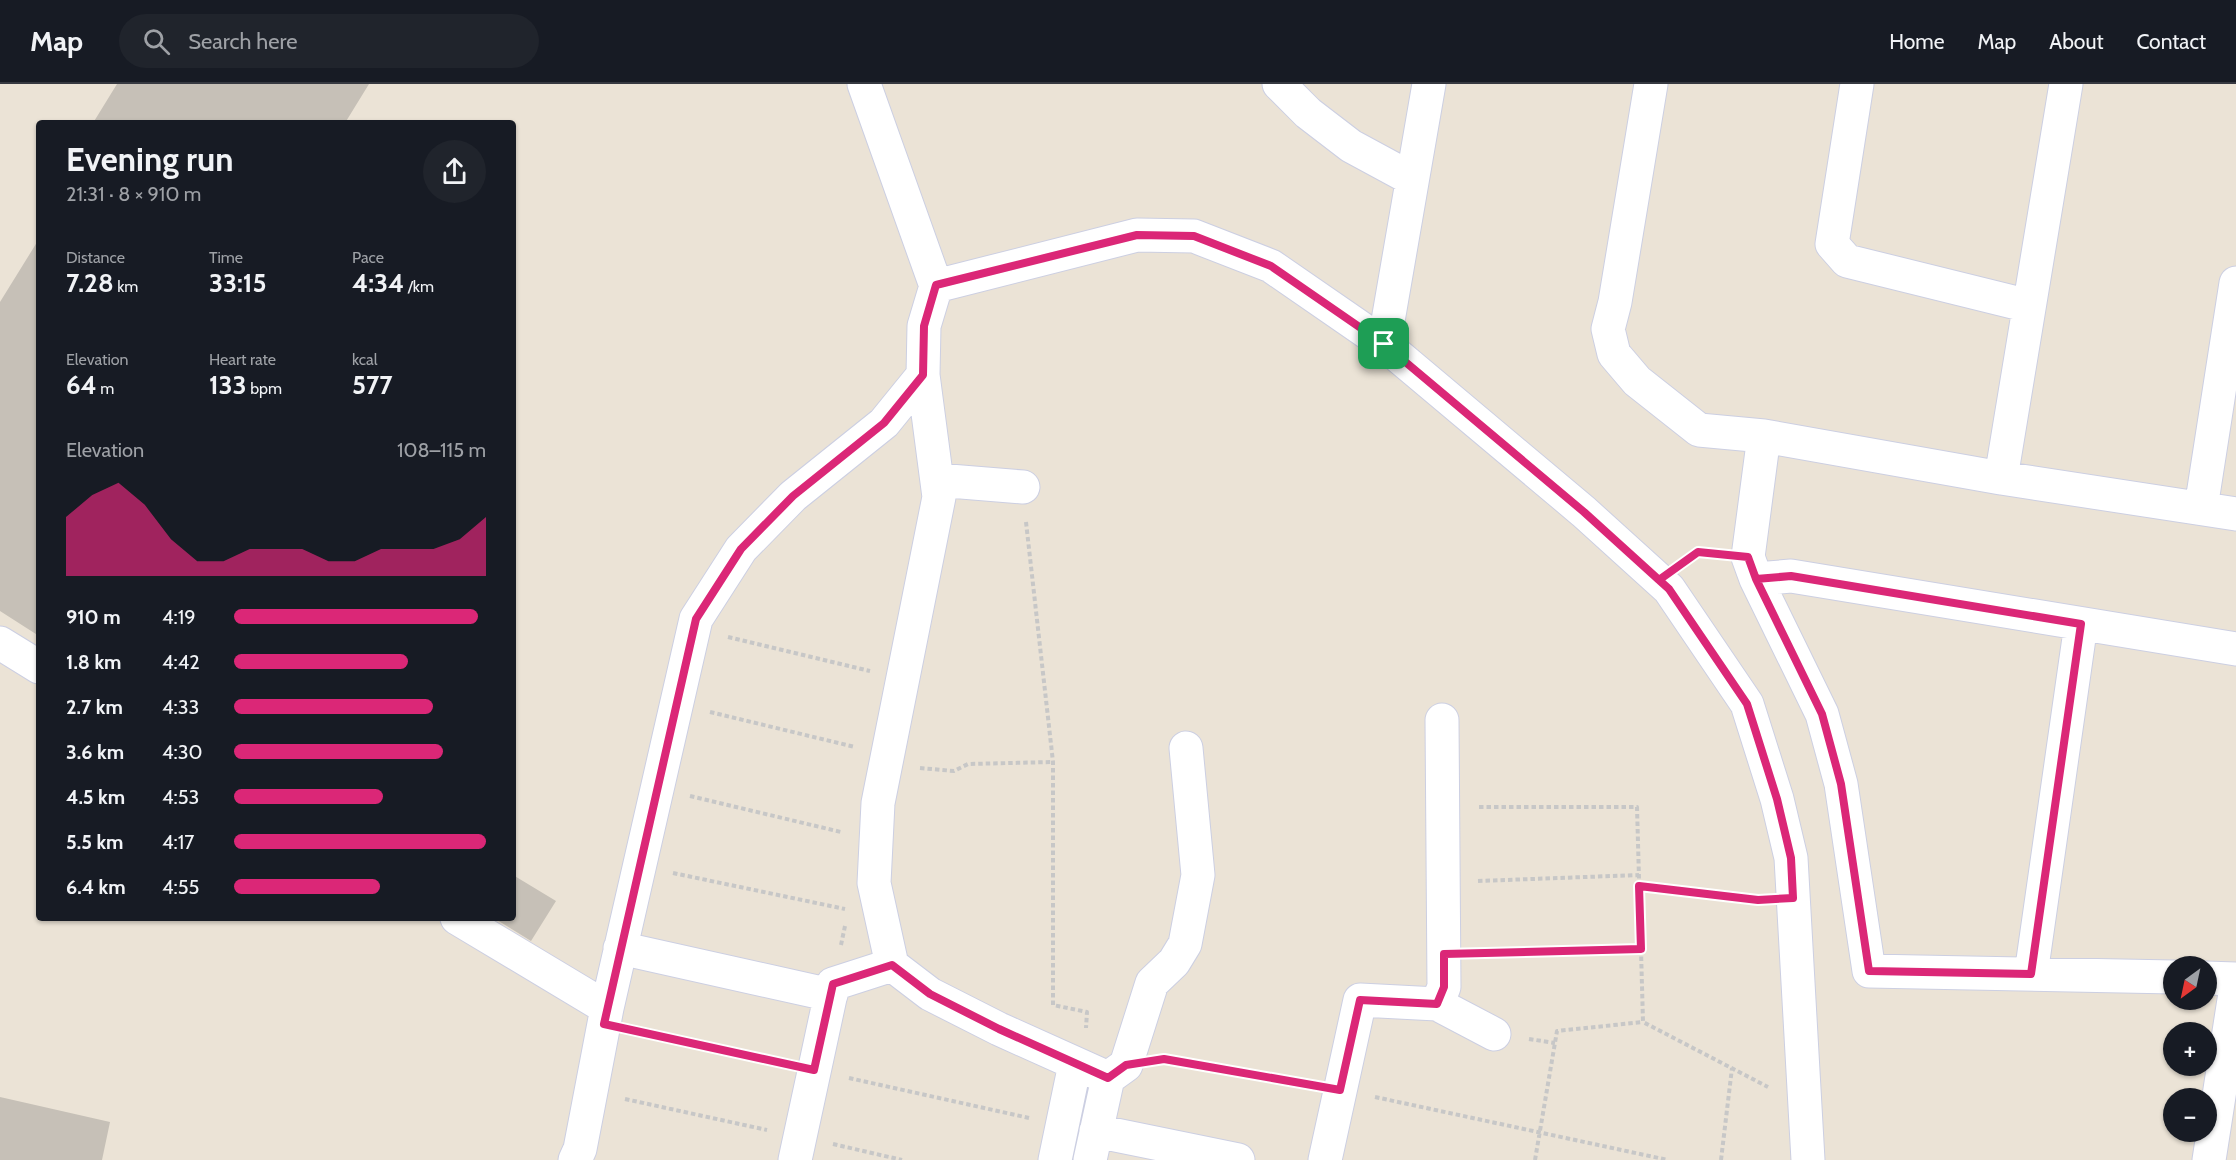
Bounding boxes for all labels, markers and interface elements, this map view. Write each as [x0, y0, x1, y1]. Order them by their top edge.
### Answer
search box [119, 14, 539, 68]
text: Map [30, 24, 83, 58]
icon: search [140, 25, 173, 58]
text: Search here [188, 28, 297, 55]
text: Home [1889, 29, 1945, 54]
text: Map [1978, 29, 2016, 54]
text: About [2049, 29, 2103, 54]
text: Contact [2136, 29, 2206, 54]
text: Evening run [66, 139, 233, 179]
button: share [423, 140, 486, 203]
text: 21:31 · 8 × 910 m [66, 182, 201, 206]
text: Distance [66, 248, 125, 267]
text: Time [209, 248, 243, 267]
text: Pace [352, 248, 384, 267]
text: 7.28 [66, 267, 114, 299]
text: 33:15 [209, 267, 266, 299]
text: 4:34 [352, 267, 404, 299]
text: km [114, 277, 138, 296]
text: /km [404, 277, 434, 296]
pin [1358, 318, 1409, 369]
icon: arrive [1367, 327, 1400, 360]
text: Elevation [66, 350, 129, 369]
text: Heart rate [209, 350, 276, 369]
text: kcal [352, 350, 378, 369]
text: 64 [66, 369, 97, 401]
text: 133 [209, 369, 247, 401]
text: 577 [352, 369, 392, 401]
text: m [97, 379, 114, 398]
text: bpm [247, 379, 282, 398]
text: Elevation [66, 438, 144, 462]
text: 108–115 m [397, 438, 486, 462]
text: 910 m [66, 605, 121, 629]
text: 4:19 [162, 605, 196, 629]
text: 1.8 km [66, 650, 121, 674]
text: 4:42 [162, 650, 200, 674]
text: 2.7 km [66, 695, 123, 719]
text: 4:33 [162, 695, 199, 719]
text: 3.6 km [66, 740, 124, 764]
text: 4:30 [162, 740, 203, 764]
text: 4.5 km [66, 785, 125, 809]
text: 4:53 [162, 785, 199, 809]
text: 5.5 km [66, 830, 124, 854]
text: 4:17 [162, 830, 194, 854]
text: 6.4 km [66, 875, 126, 899]
text: 4:55 [162, 875, 199, 899]
north arrow [2163, 956, 2217, 1010]
map controls [2163, 956, 2217, 1142]
button: + [2163, 1022, 2217, 1076]
button: − [2163, 1088, 2217, 1142]

